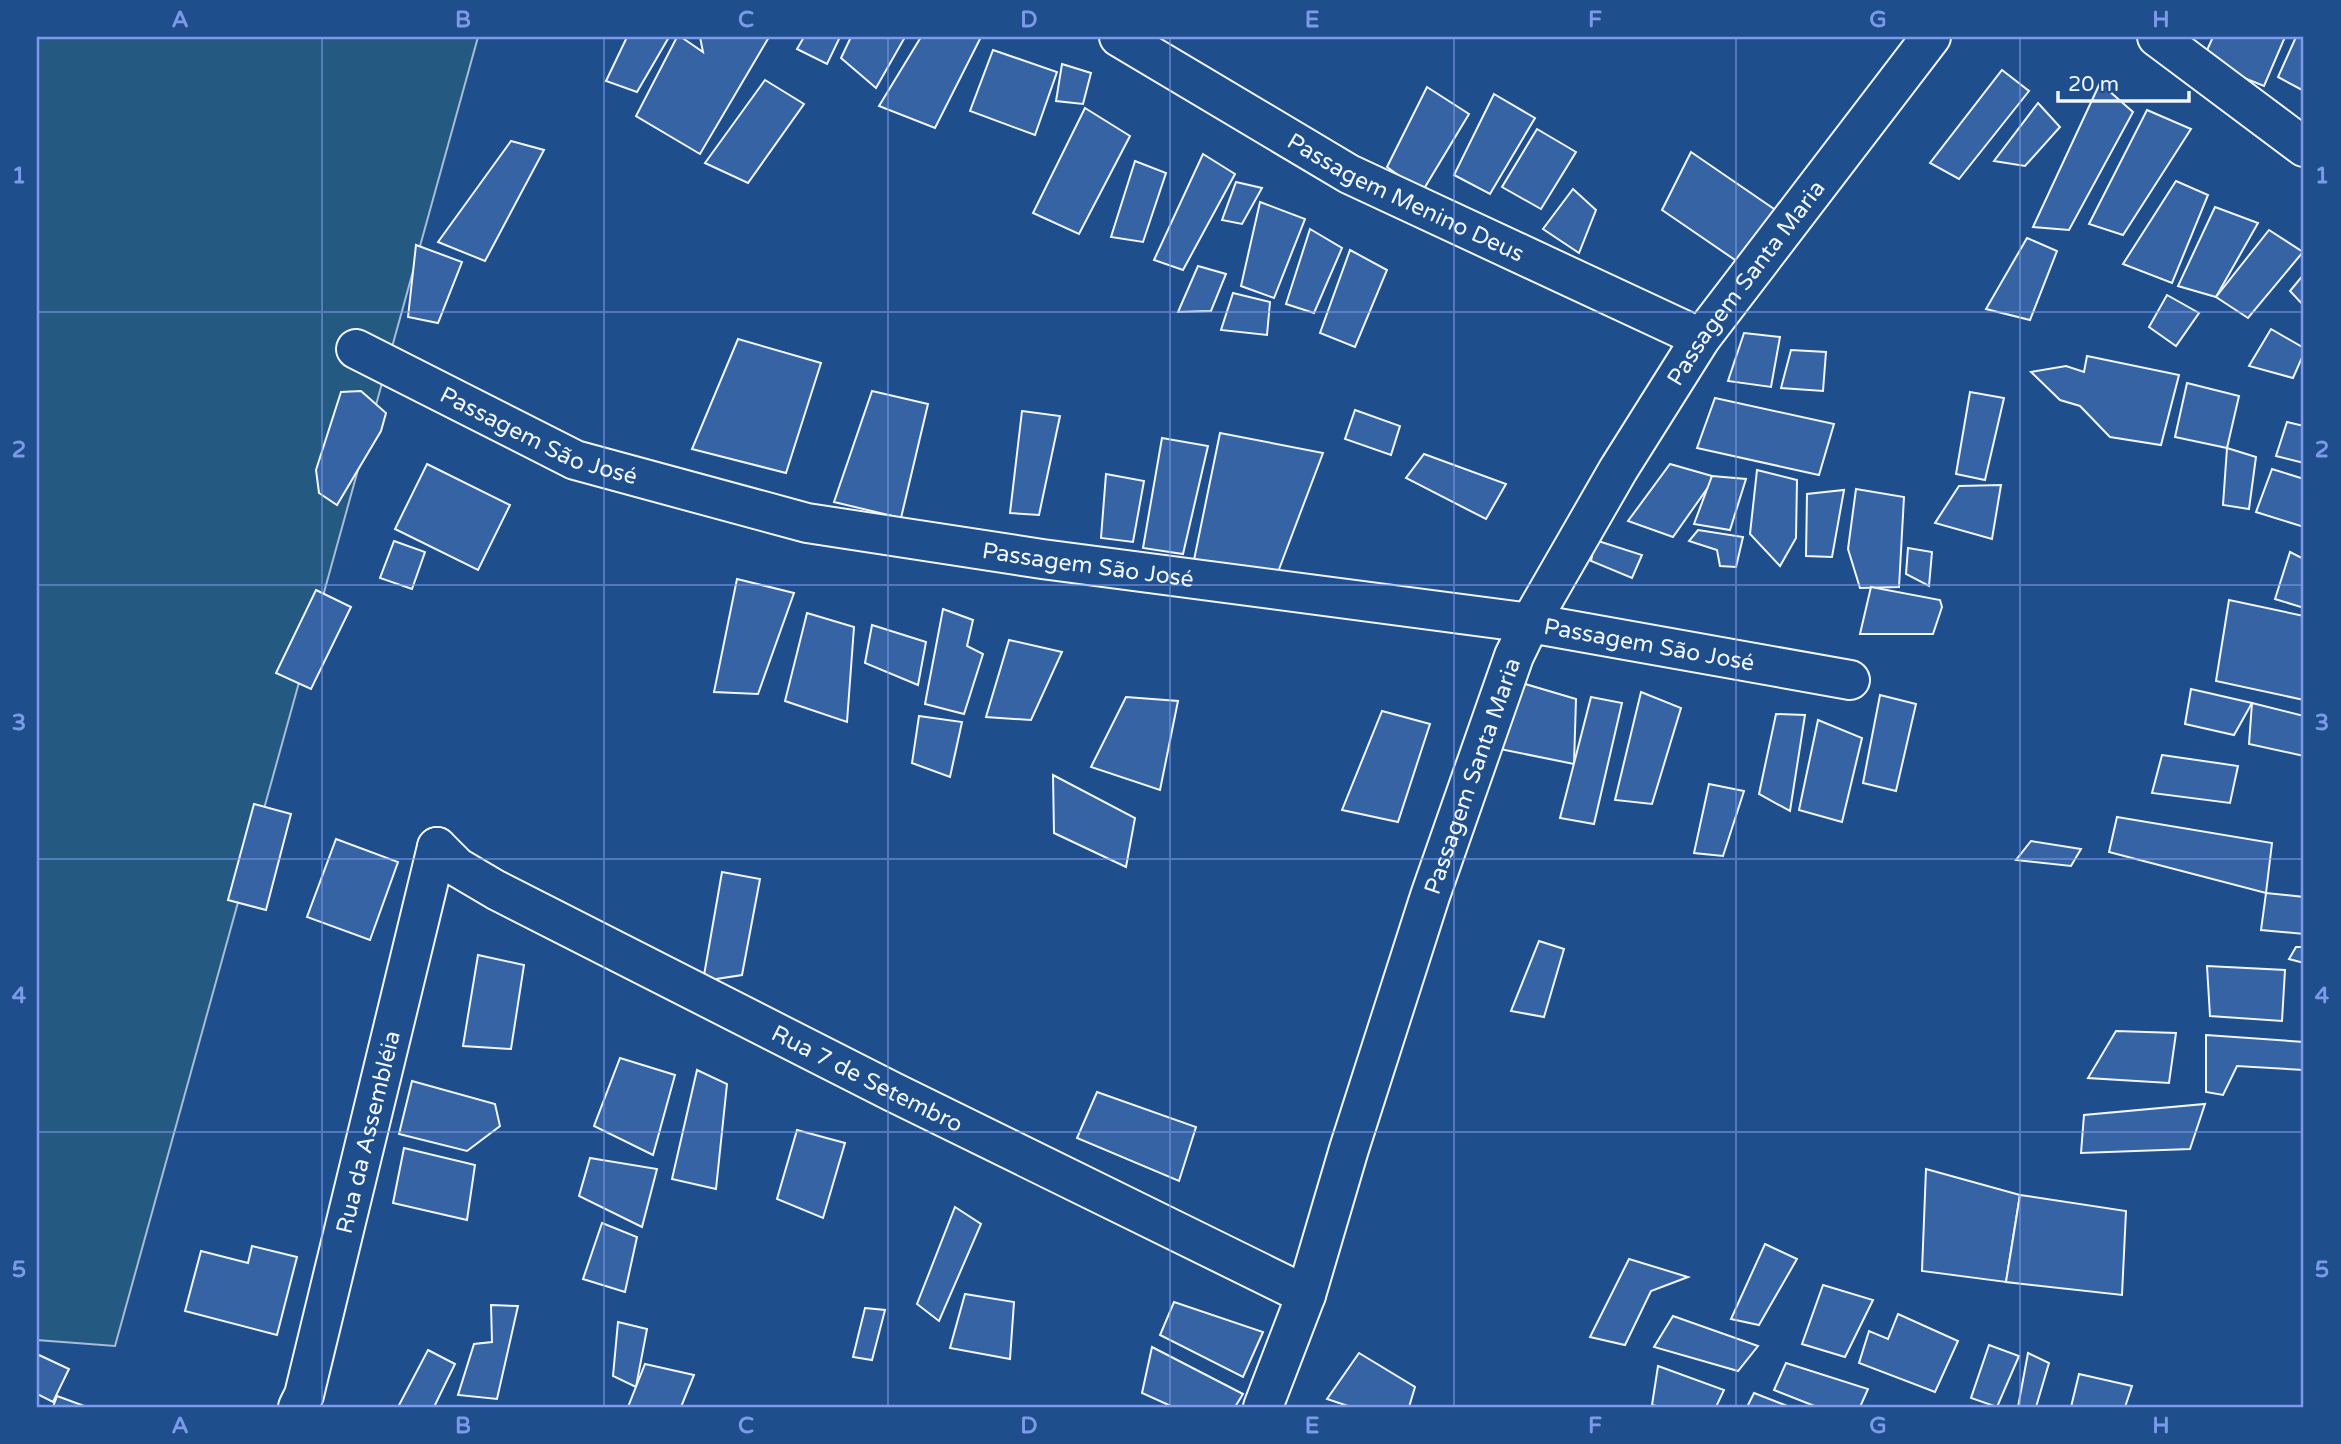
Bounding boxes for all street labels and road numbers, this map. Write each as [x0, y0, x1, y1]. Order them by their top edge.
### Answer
street label: Passagem Menino Deus [1282, 127, 1528, 269]
street label: Passagem Santa Maria [1661, 175, 1831, 391]
street label: Passagem São José [435, 381, 640, 491]
street label: Passagem São José [980, 537, 1195, 594]
street label: Passagem São José [1542, 613, 1757, 678]
street label: Passagem Santa Maria [1419, 654, 1527, 898]
street label: Rua 7 de Setembro [767, 1020, 967, 1139]
street label: Rua da Assembléia [331, 1028, 407, 1237]

